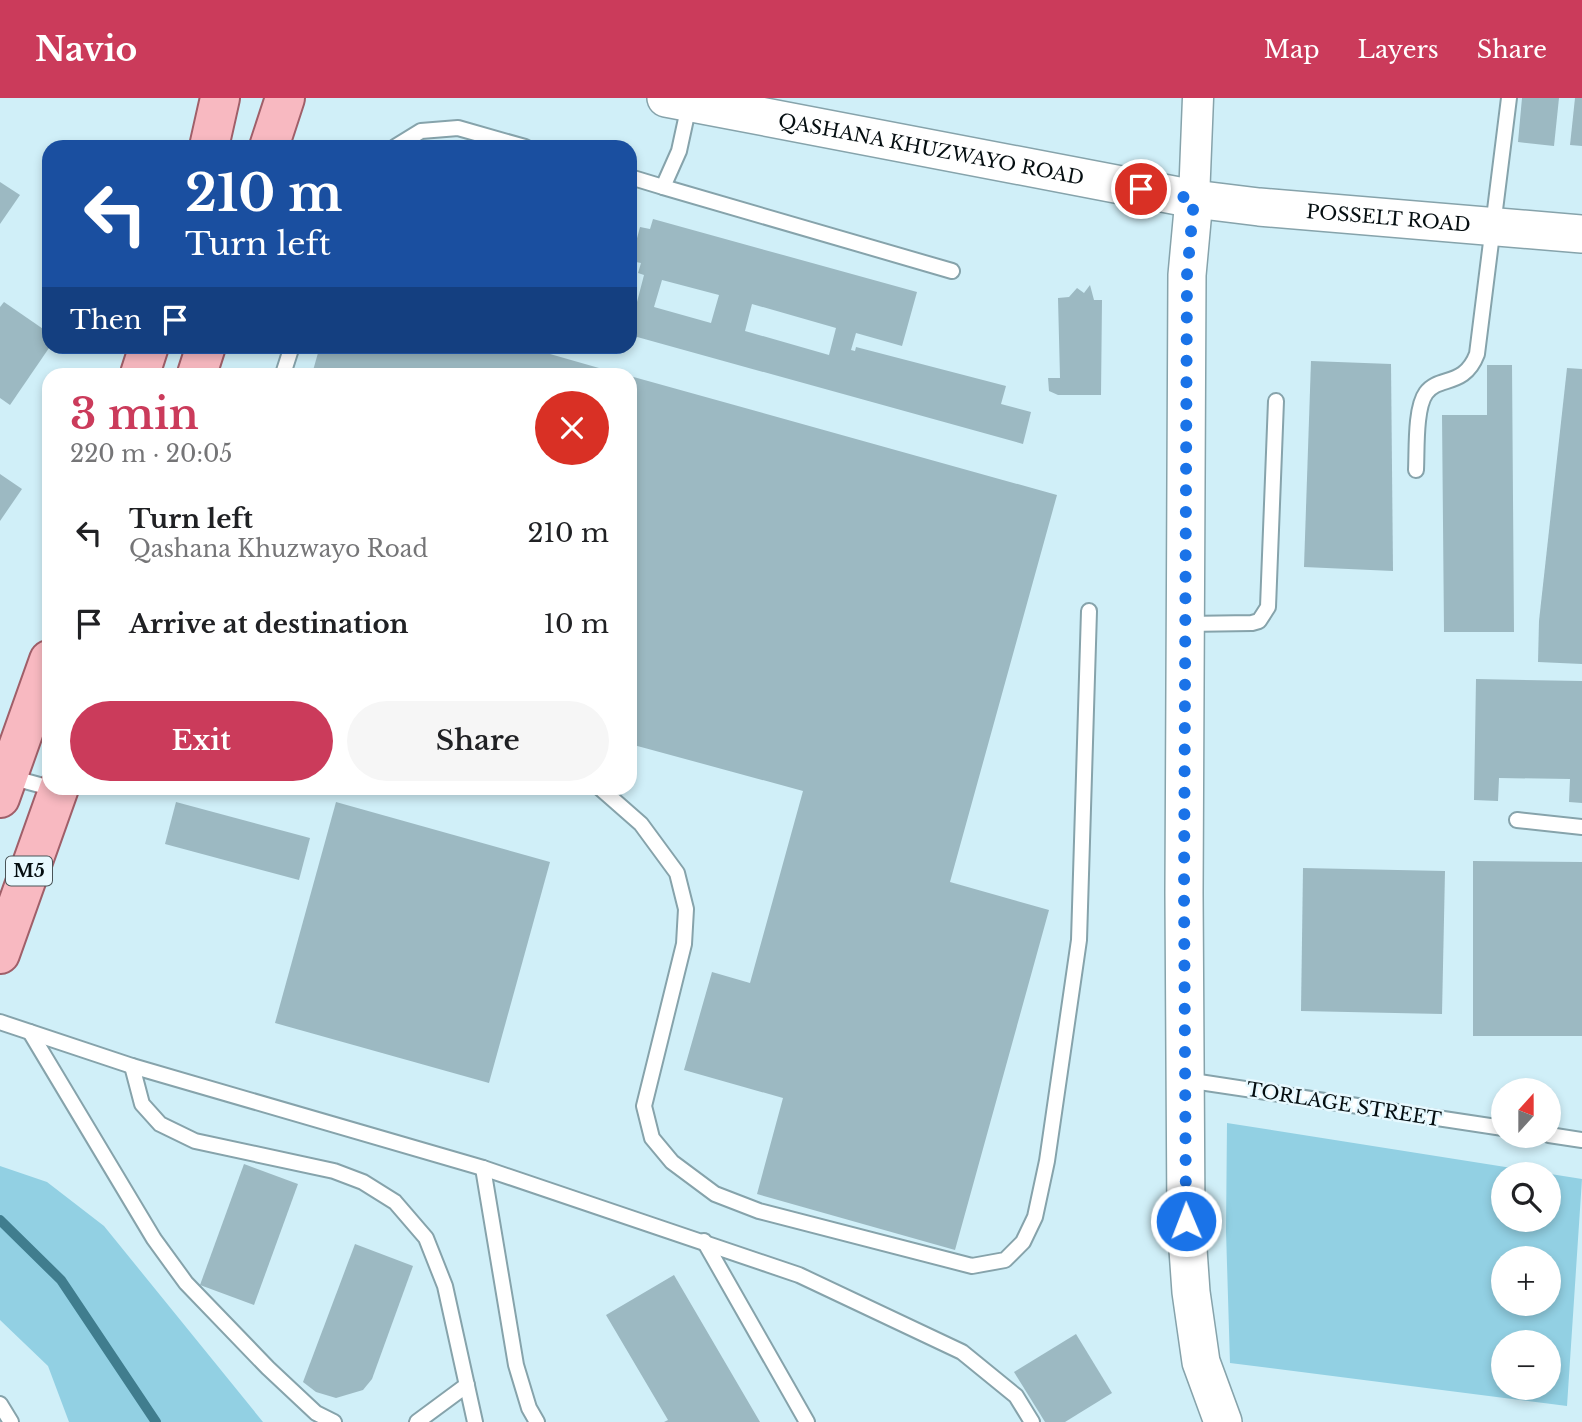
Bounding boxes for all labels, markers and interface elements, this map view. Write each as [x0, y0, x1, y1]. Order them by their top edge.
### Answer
text: Navio [35, 29, 137, 70]
text: Map [1264, 35, 1320, 64]
text: Layers [1358, 35, 1439, 64]
text: Share [1477, 35, 1547, 64]
street label: QASHANA KHUZWAYO ROAD [776, 109, 1086, 190]
pin [1111, 159, 1171, 219]
text: 210 m [185, 163, 343, 224]
icon: left [70, 168, 161, 259]
icon: arrive [1122, 170, 1160, 208]
street label: POSSELT ROAD [1305, 200, 1471, 237]
text: Turn left [185, 224, 331, 264]
icon: arrive [156, 301, 194, 339]
text: Then [70, 304, 142, 336]
text: 3 min [70, 388, 199, 440]
button: close [535, 391, 609, 465]
text: 220 m · 20:05 [70, 440, 232, 468]
text: Turn left [129, 503, 253, 535]
icon: left [70, 514, 108, 552]
text: 210 m [527, 517, 609, 549]
text: Qashana Khuzwayo Road [129, 535, 428, 563]
icon: arrive [70, 605, 108, 643]
text: Arrive at destination [129, 608, 409, 640]
text: 10 m [543, 608, 609, 640]
button: Exit [70, 701, 333, 781]
button: Share [347, 701, 609, 781]
road number: M5 [6, 856, 52, 886]
street label: TORLAGE STREET [1245, 1078, 1443, 1131]
north arrow [1491, 1078, 1561, 1148]
map controls [1491, 1078, 1561, 1400]
button: search [1491, 1162, 1561, 1232]
position arrow [1149, 1184, 1223, 1258]
button: + [1491, 1246, 1561, 1316]
button: − [1491, 1330, 1561, 1400]

